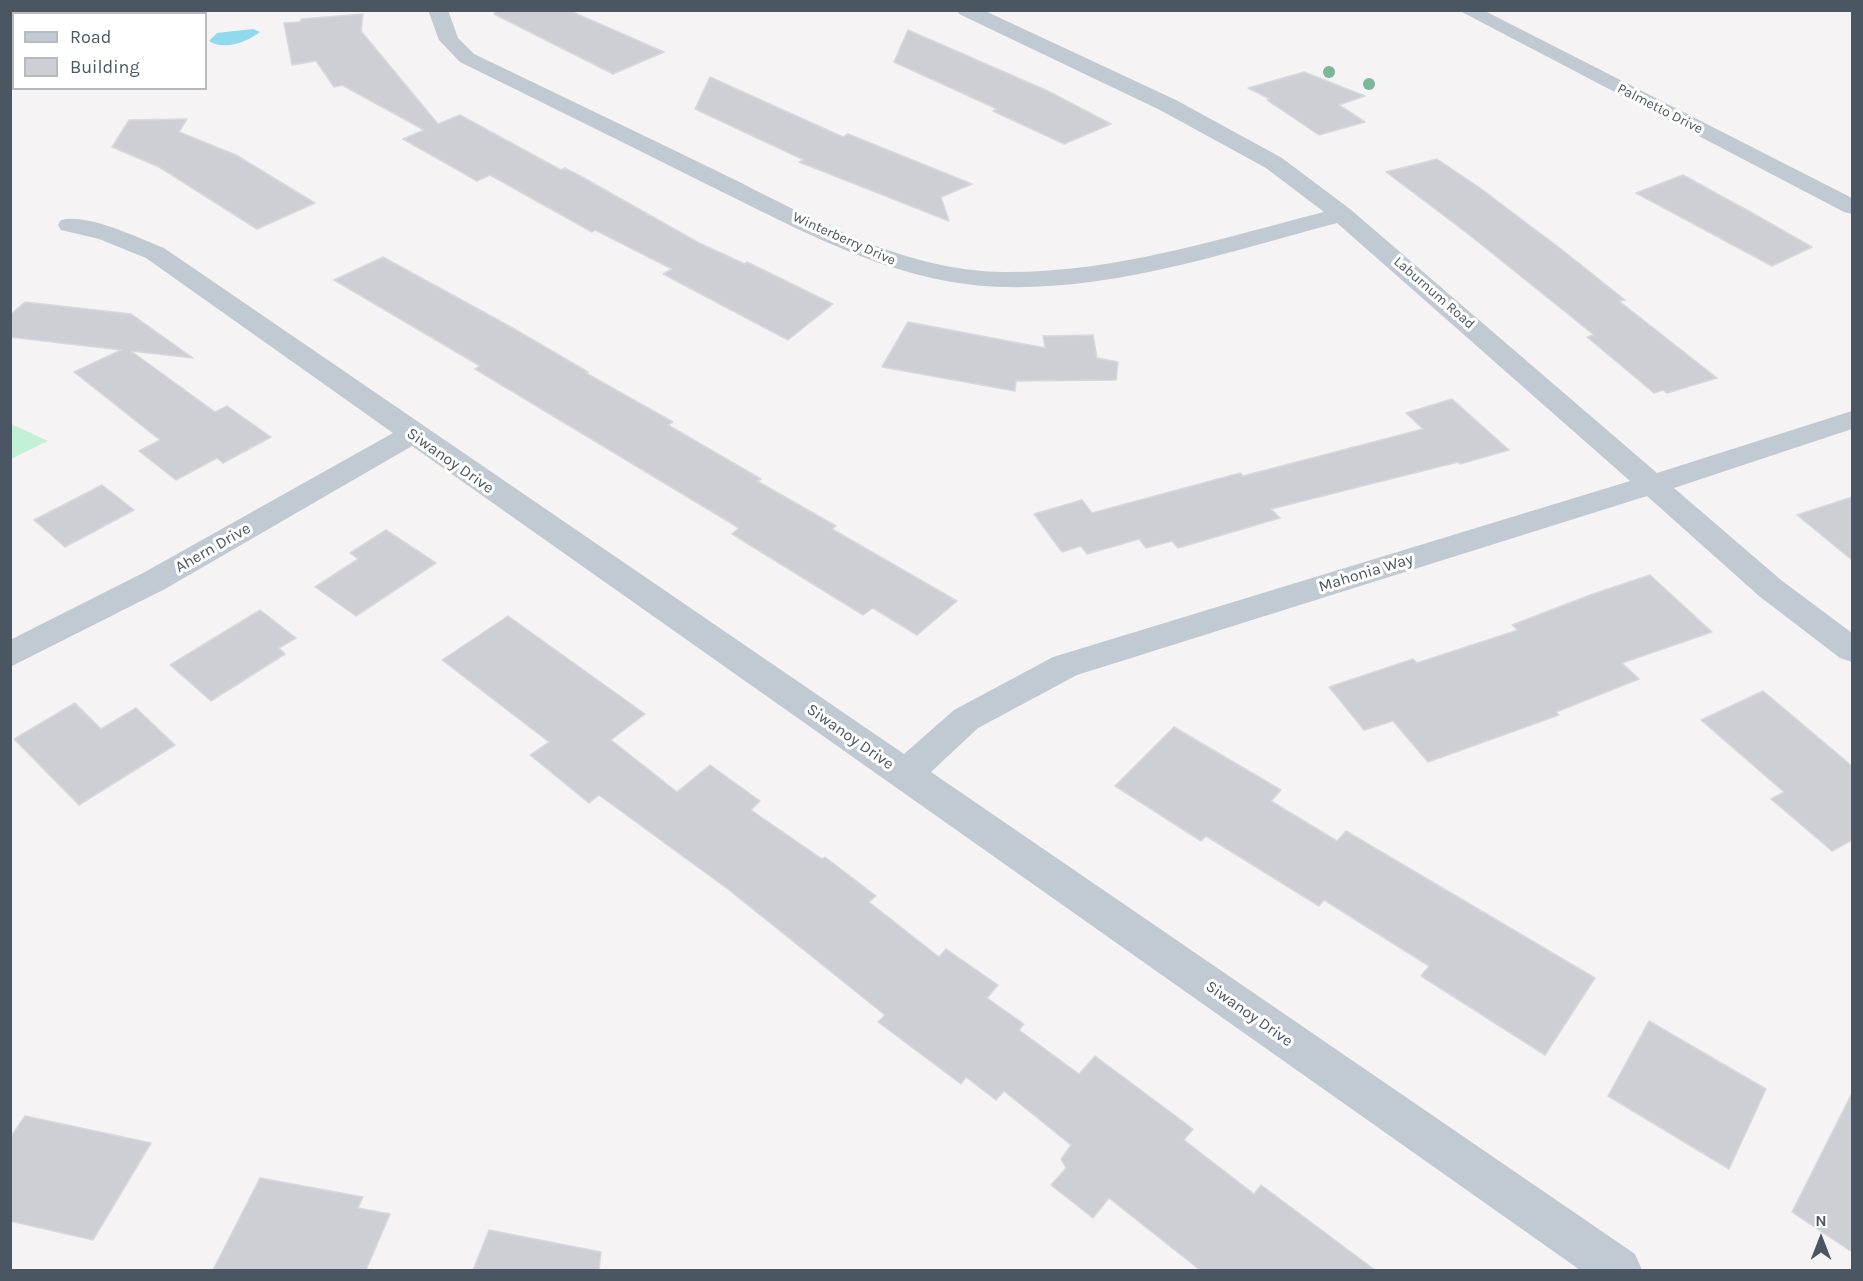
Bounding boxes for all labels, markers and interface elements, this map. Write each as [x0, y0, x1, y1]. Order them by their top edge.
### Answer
legend [12, 12, 207, 90]
text: Road [70, 26, 111, 48]
text: Building [70, 56, 140, 78]
street label: Palmetto Drive [1614, 80, 1706, 138]
street label: Winterberry Drive [790, 209, 898, 269]
street label: Laburnum Road [1390, 253, 1478, 333]
street label: Siwanoy Drive [403, 424, 497, 498]
street label: Ahern Drive [172, 519, 254, 577]
street label: Mahonia Way [1316, 550, 1416, 596]
street label: Siwanoy Drive [803, 700, 897, 774]
street label: Siwanoy Drive [1202, 977, 1296, 1051]
north arrow [1791, 1209, 1851, 1269]
text: N [1815, 1211, 1827, 1230]

